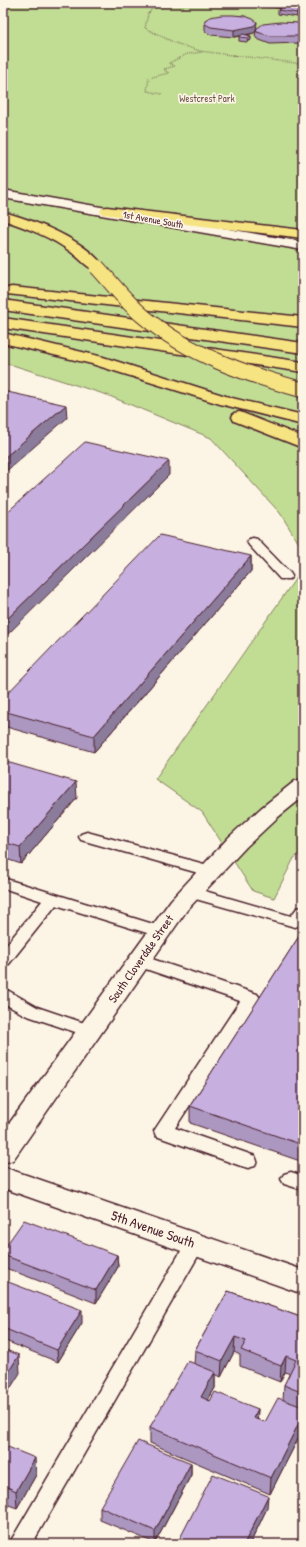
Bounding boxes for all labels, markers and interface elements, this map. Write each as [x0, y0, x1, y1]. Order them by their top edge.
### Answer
park label: Westcrest Park [179, 92, 235, 105]
street label: 1st Avenue South [122, 208, 184, 231]
street label: South Cloverdale Street [104, 911, 178, 1006]
street label: 5th Avenue South [109, 1205, 197, 1252]

